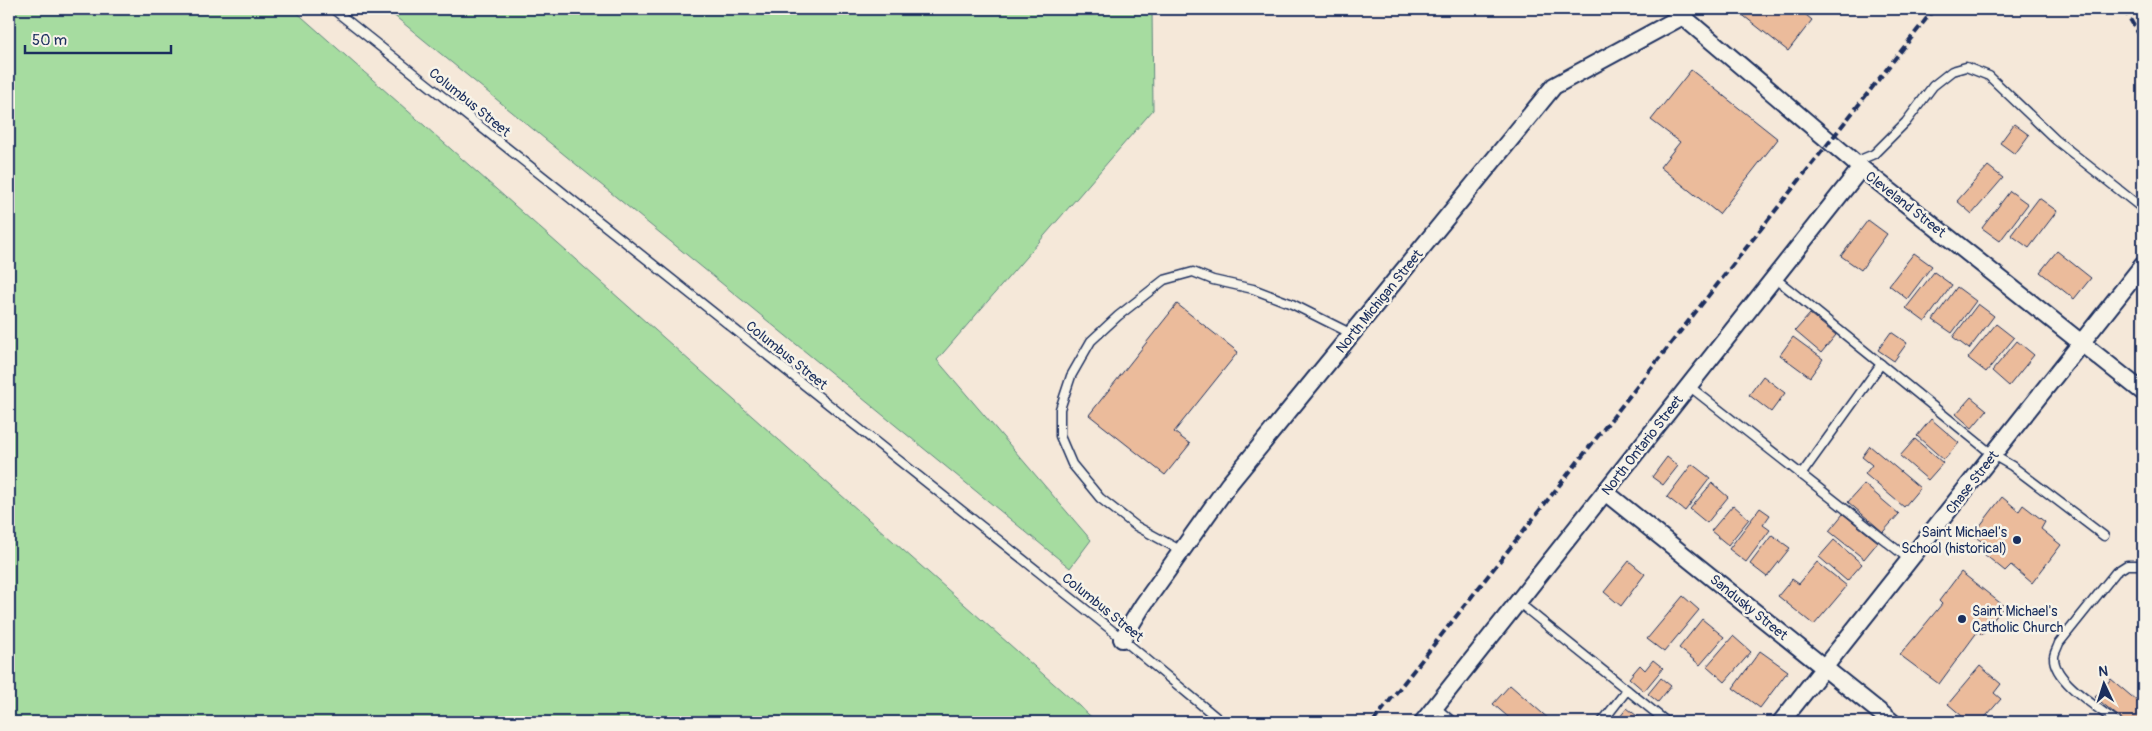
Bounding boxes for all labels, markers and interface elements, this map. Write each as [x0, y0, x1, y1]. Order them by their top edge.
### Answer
scale bar [25, 22, 171, 54]
text: 50 m [32, 31, 67, 50]
street label: Columbus Street [426, 64, 514, 141]
street label: Cleveland Street [1862, 168, 1950, 241]
street label: North Michigan Street [1332, 246, 1427, 356]
street label: Columbus Street [743, 317, 831, 394]
street label: North Ontario Street [1598, 392, 1687, 499]
street label: Chase Street [1942, 447, 2003, 517]
place label: Saint Michael's School (historical) [1901, 524, 2008, 557]
marker: Saint Michael's School (historical) [2011, 534, 2023, 546]
street label: Columbus Street [1059, 569, 1147, 646]
street label: Sandusky Street [1706, 571, 1791, 644]
place label: Saint Michael's Catholic Church [1972, 603, 2063, 636]
marker: Saint Michael's Catholic Church [1956, 613, 1968, 625]
north arrow [2080, 658, 2130, 708]
text: N [2098, 663, 2108, 680]

